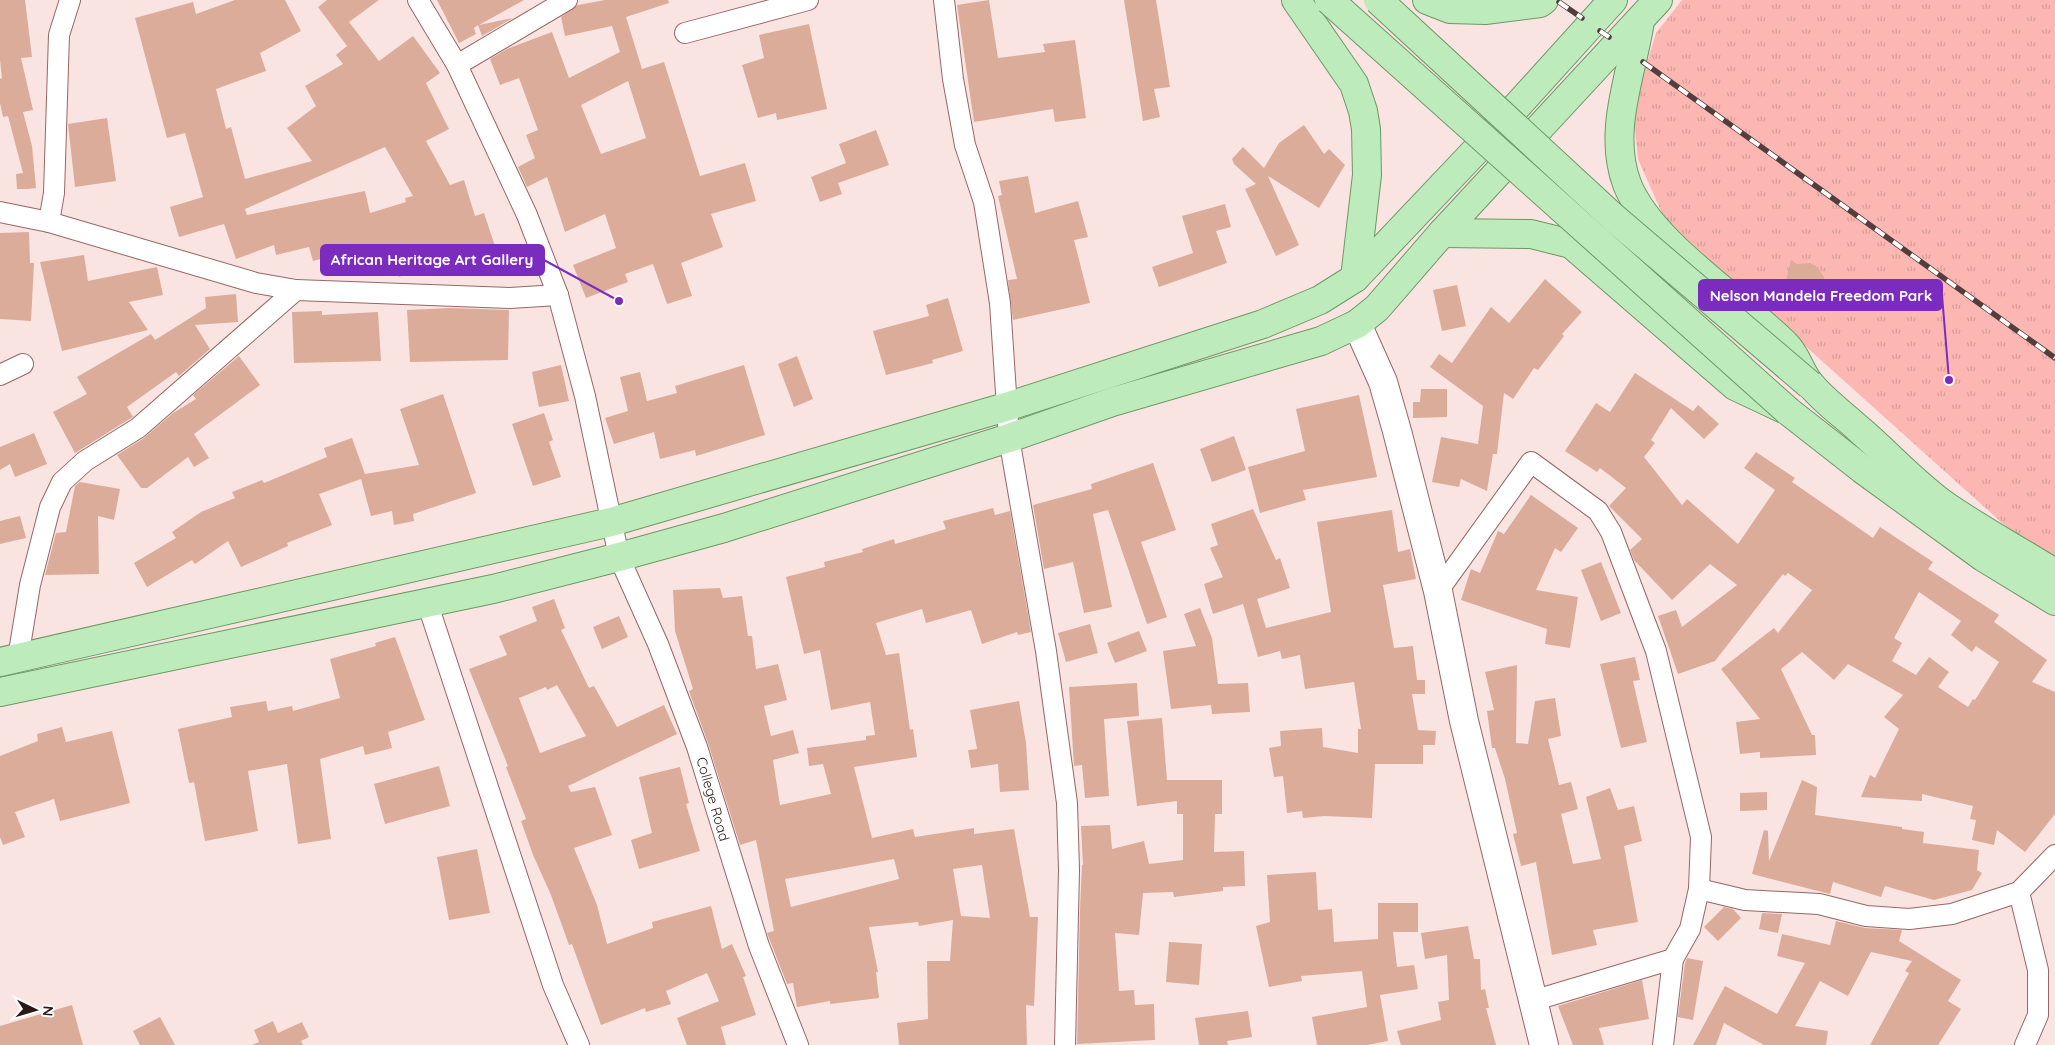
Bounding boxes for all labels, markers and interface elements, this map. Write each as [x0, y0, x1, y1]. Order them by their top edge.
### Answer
callout: African Heritage Art Gallery [321, 245, 544, 275]
text: African Heritage Art Gallery [331, 250, 533, 269]
callout: Nelson Mandela Freedom Park [1699, 280, 1942, 310]
text: Nelson Mandela Freedom Park [1710, 286, 1932, 305]
street label: College Road [692, 755, 734, 843]
north arrow [10, 985, 60, 1035]
text: N [39, 1005, 57, 1017]

